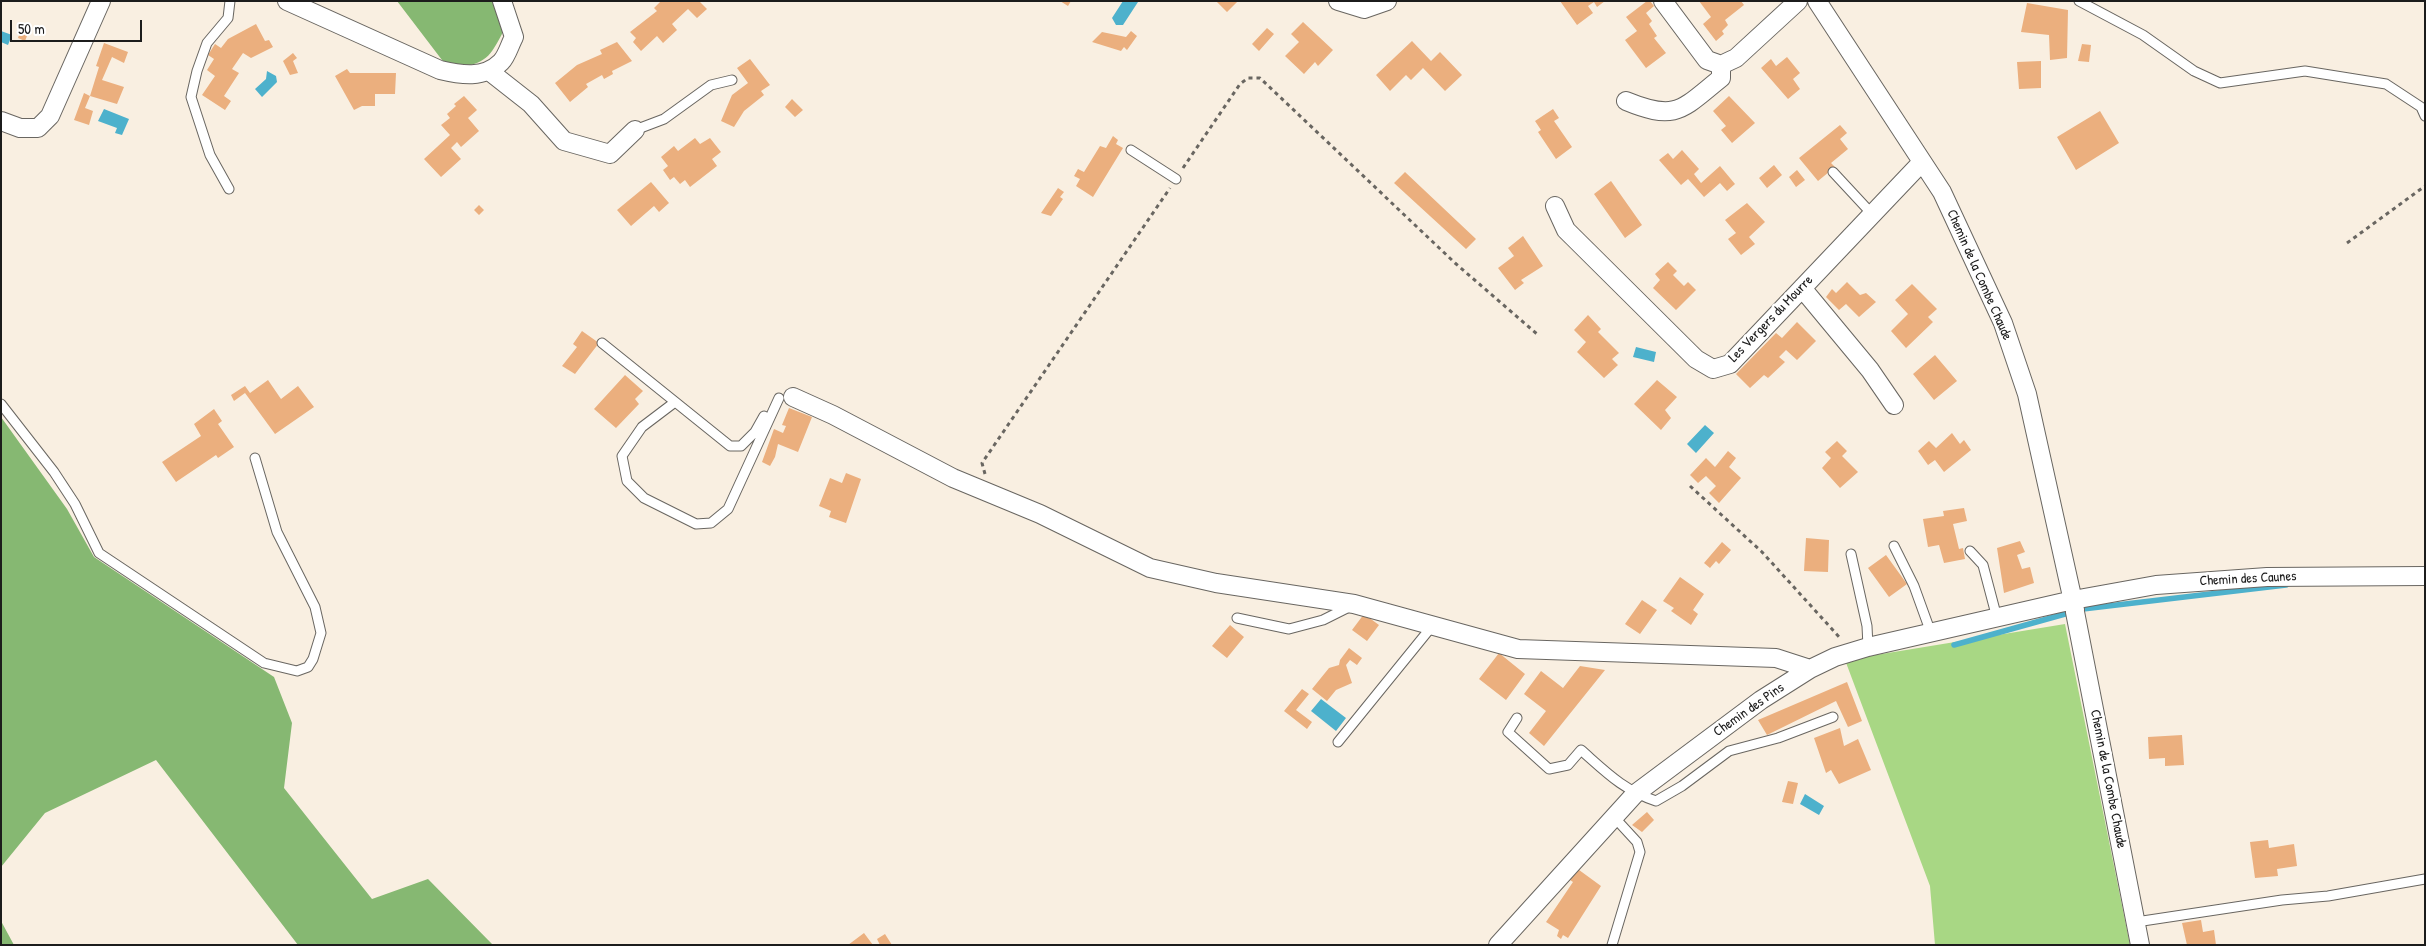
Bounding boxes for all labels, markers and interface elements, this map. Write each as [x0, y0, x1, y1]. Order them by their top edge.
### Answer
scale bar [12, 10, 145, 42]
text: 50 m [18, 18, 45, 39]
street label: Chemin de la Combe Chaude [1943, 207, 2015, 343]
street label: Les Vergers du Mourre [1725, 272, 1817, 366]
street label: Chemin des Caunes [2199, 568, 2297, 590]
street label: Chemin des Pins [1710, 679, 1788, 741]
street label: Chemin de la Combe Chaude [2086, 708, 2130, 850]

